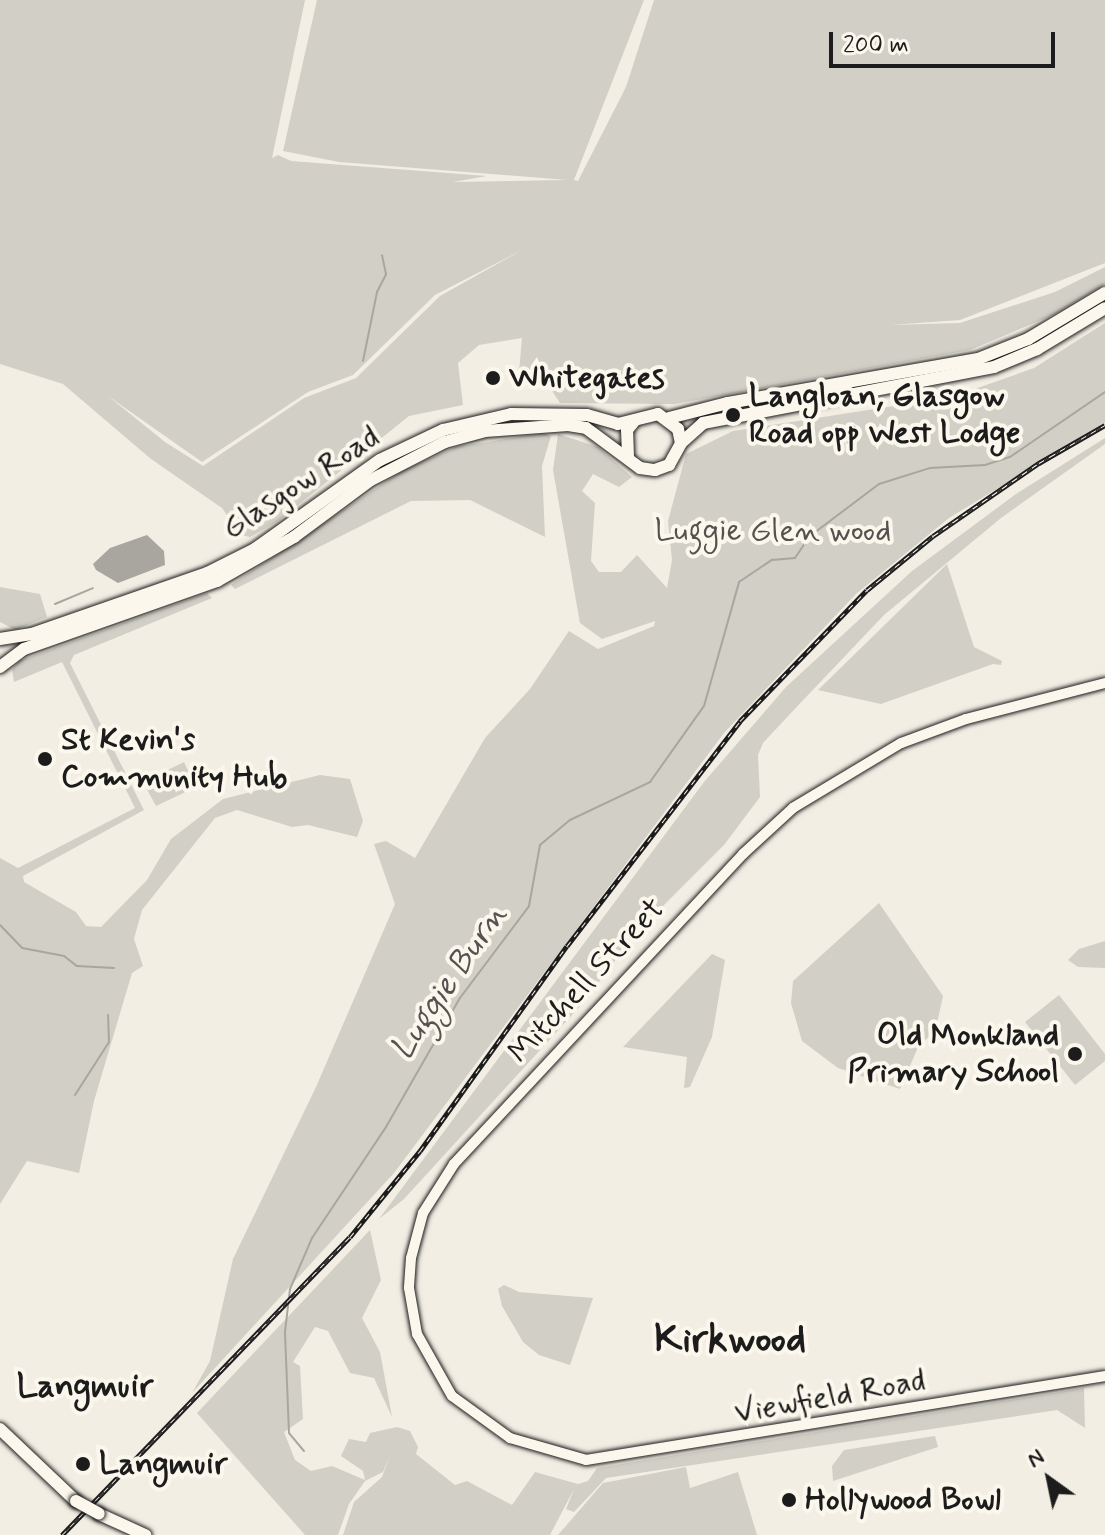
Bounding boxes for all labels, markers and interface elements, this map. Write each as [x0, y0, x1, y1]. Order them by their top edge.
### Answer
scale bar [833, 16, 1059, 66]
text: 200 m [843, 30, 909, 61]
place label: Whitegates [509, 359, 665, 397]
marker: Whitegates [484, 369, 502, 387]
place label: Langloan, Glasgow Road opp West Lodge [749, 378, 1026, 453]
marker: Langloan, Glasgow Road opp West Lodge [724, 406, 742, 424]
street label: Glasgow Road [216, 418, 386, 548]
park label: Luggie Glen wood [654, 512, 892, 550]
place label: St Kevin's Community Hub [61, 722, 287, 797]
marker: St Kevin's Community Hub [36, 750, 54, 768]
street label: Mitchell Street [501, 891, 673, 1071]
water label: Luggie Burn [382, 896, 516, 1068]
place label: Old Monkland Primary School [848, 1017, 1059, 1092]
marker: Old Monkland Primary School [1066, 1045, 1084, 1063]
district label: Kirkwood [654, 1316, 806, 1364]
street label: Viewfield Road [732, 1361, 928, 1433]
district label: Langmuir [17, 1367, 153, 1407]
north arrow [1009, 1439, 1089, 1519]
text: N [1022, 1443, 1050, 1475]
place label: Langmuir [99, 1445, 228, 1483]
marker: Langmuir [74, 1455, 92, 1473]
place label: Hollywood Bowl [805, 1481, 1002, 1519]
marker: Hollywood Bowl [780, 1491, 798, 1509]

